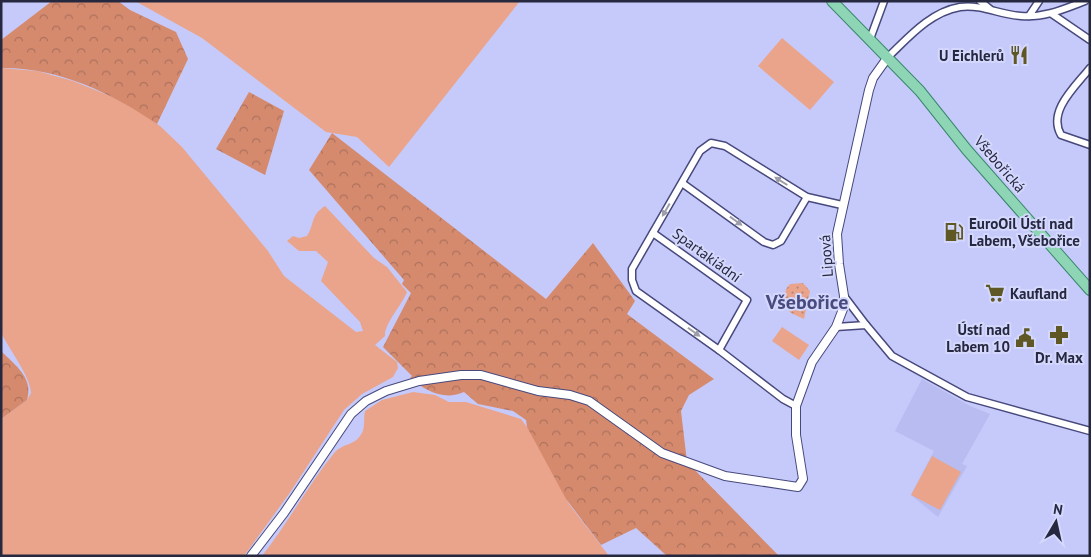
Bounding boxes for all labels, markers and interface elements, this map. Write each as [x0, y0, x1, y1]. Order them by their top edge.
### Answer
restaurant icon: U Eichlerů [1008, 44, 1030, 66]
place label: U Eichlerů [939, 46, 1004, 65]
street label: Všebořická [970, 131, 1030, 196]
one-way arrow [775, 176, 788, 186]
one-way arrow [662, 203, 671, 216]
place label: EuroOil Ústí nad Labem, Všebořice [969, 214, 1080, 250]
one-way arrow [729, 216, 743, 226]
fuel station icon: EuroOil Ústí nad Labem, Všebořice [943, 221, 965, 243]
street label: Spartakiádní [669, 224, 745, 286]
street label: Lipová [815, 234, 837, 278]
supermarket icon: Kaufland [984, 282, 1006, 304]
place label: Kaufland [1010, 284, 1067, 303]
district label: Všebořice [765, 289, 848, 315]
place label: Ústí nad Labem 10 [946, 320, 1010, 356]
pharmacy icon: Dr. Max [1048, 324, 1070, 346]
one-way arrow [687, 327, 701, 337]
public building icon: Ústí nad Labem 10 [1014, 327, 1036, 349]
place label: Dr. Max [1035, 348, 1083, 367]
north arrow [1031, 497, 1081, 547]
text: N [1052, 500, 1064, 519]

